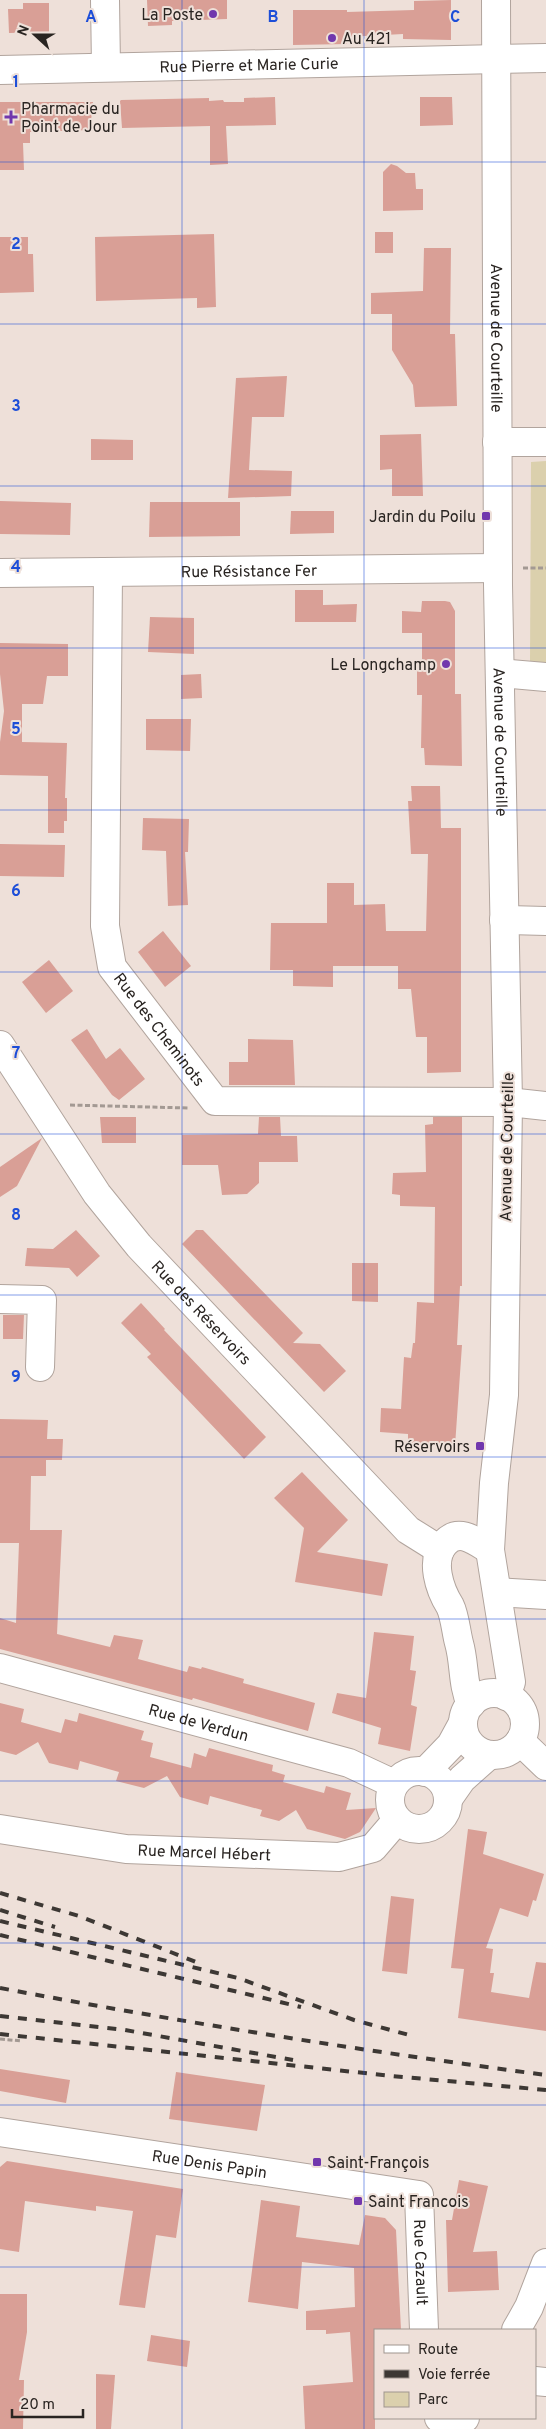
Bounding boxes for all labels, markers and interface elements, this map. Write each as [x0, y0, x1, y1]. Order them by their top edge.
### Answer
place label: La Poste [141, 6, 203, 26]
text: A [85, 8, 97, 28]
marker: La Poste [207, 8, 219, 20]
text: B [267, 8, 279, 28]
text: C [450, 8, 460, 28]
north arrow [10, 10, 60, 60]
text: N [15, 23, 34, 39]
place label: Au 421 [342, 30, 391, 50]
marker: Au 421 [326, 32, 338, 44]
street label: Rue Pierre et Marie Curie [159, 55, 339, 78]
text: 1 [13, 73, 19, 93]
place label: Pharmacie du Point de Jour [21, 100, 120, 138]
marker: Pharmacie du Point de Jour [5, 111, 17, 123]
text: 2 [11, 235, 21, 255]
street label: Avenue de Courteille [485, 263, 505, 413]
text: 3 [11, 397, 21, 417]
place label: Jardin du Poilu [369, 508, 476, 528]
marker: Jardin du Poilu [480, 510, 492, 522]
text: 4 [11, 558, 21, 578]
street label: Rue Résistance Fer [181, 562, 317, 583]
place label: Le Longchamp [330, 656, 436, 676]
marker: Le Longchamp [440, 658, 452, 670]
street label: Avenue de Courteille [488, 667, 510, 817]
text: 5 [11, 720, 21, 740]
text: 6 [11, 882, 21, 902]
street label: Rue des Cheminots [108, 970, 208, 1091]
text: 7 [12, 1044, 20, 1064]
street label: Avenue de Courteille [497, 1072, 519, 1222]
text: 8 [11, 1206, 21, 1226]
street label: Rue des Réservoirs [146, 1257, 255, 1370]
text: 9 [11, 1368, 21, 1388]
place label: Réservoirs [394, 1438, 470, 1458]
marker: Réservoirs [474, 1440, 486, 1452]
street label: Rue de Verdun [146, 1701, 251, 1747]
street label: Rue Marcel Hébert [137, 1841, 271, 1866]
street label: Rue Denis Papin [150, 2147, 268, 2184]
place label: Saint-François [327, 2154, 430, 2174]
marker: Saint-François [311, 2156, 323, 2168]
place label: Saint Francois [368, 2193, 469, 2213]
marker: Saint Francois [352, 2195, 364, 2207]
street label: Rue Cazault [408, 2219, 431, 2306]
legend [374, 2329, 536, 2419]
text: Route [418, 2341, 458, 2360]
text: Voie ferrée [418, 2366, 490, 2385]
scale bar [12, 2386, 84, 2418]
text: Parc [418, 2391, 448, 2410]
text: 20 m [20, 2396, 55, 2415]

